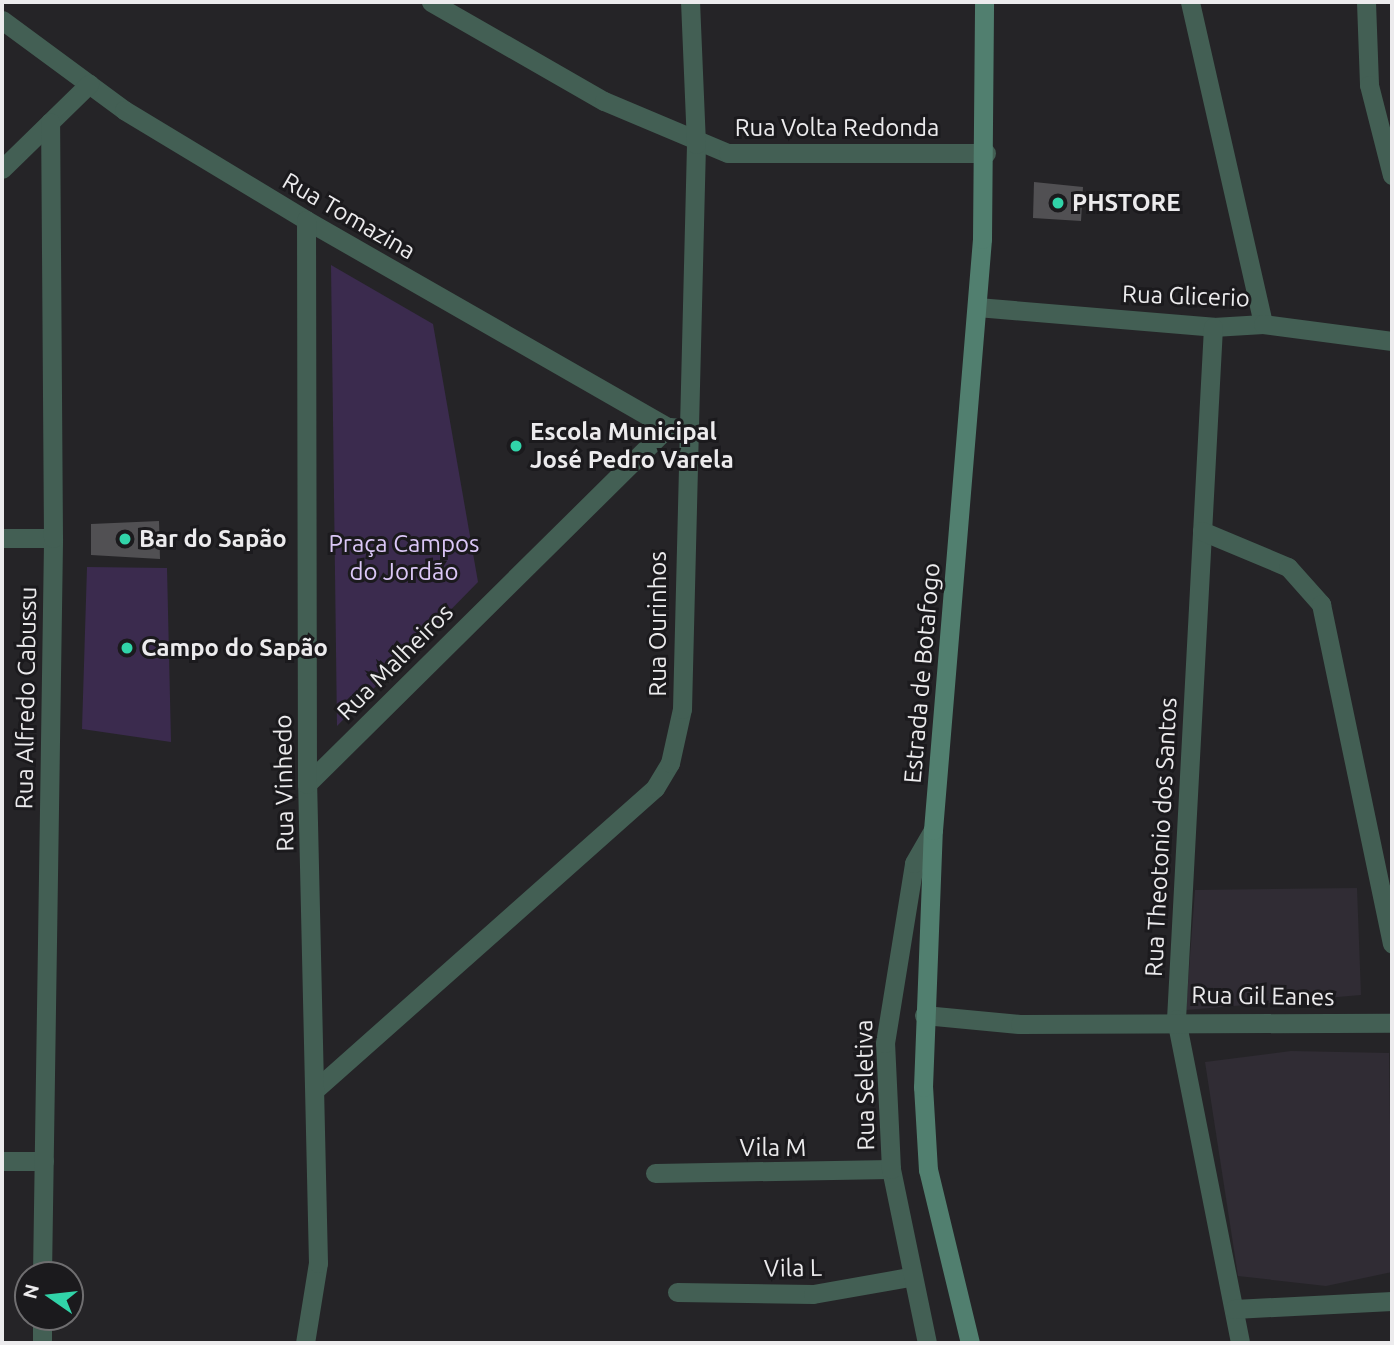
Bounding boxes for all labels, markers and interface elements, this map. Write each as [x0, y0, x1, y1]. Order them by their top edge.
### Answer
street label: Rua Volta Redonda [735, 114, 939, 142]
street label: Rua Tomazina [277, 166, 421, 266]
place label: PHSTORE [1072, 189, 1181, 217]
marker: PHSTORE [1050, 195, 1066, 211]
street label: Rua Glicerio [1122, 279, 1250, 313]
place label: Escola Municipal José Pedro Varela [530, 418, 734, 474]
marker: Escola Municipal José Pedro Varela [508, 438, 524, 454]
place label: Bar do Sapão [139, 525, 287, 553]
park label: Praça Campos do Jordão [329, 530, 479, 586]
marker: Bar do Sapão [117, 531, 133, 547]
street label: Rua Ourinhos [644, 551, 672, 697]
street label: Estrada de Botafogo [898, 561, 946, 785]
street label: Rua Alfredo Cabussu [10, 586, 42, 810]
street label: Rua Malheiros [331, 598, 459, 726]
place label: Campo do Sapão [141, 634, 328, 662]
marker: Campo do Sapão [119, 640, 135, 656]
street label: Rua Theotonio dos Santos [1139, 697, 1183, 977]
street label: Rua Vinhedo [268, 714, 300, 852]
street label: Rua Gil Eanes [1191, 980, 1335, 1012]
street label: Rua Seletiva [849, 1019, 881, 1151]
street label: Vila M [740, 1134, 806, 1162]
street label: Vila L [764, 1253, 822, 1283]
north arrow [14, 1261, 84, 1331]
text: N [18, 1282, 43, 1301]

